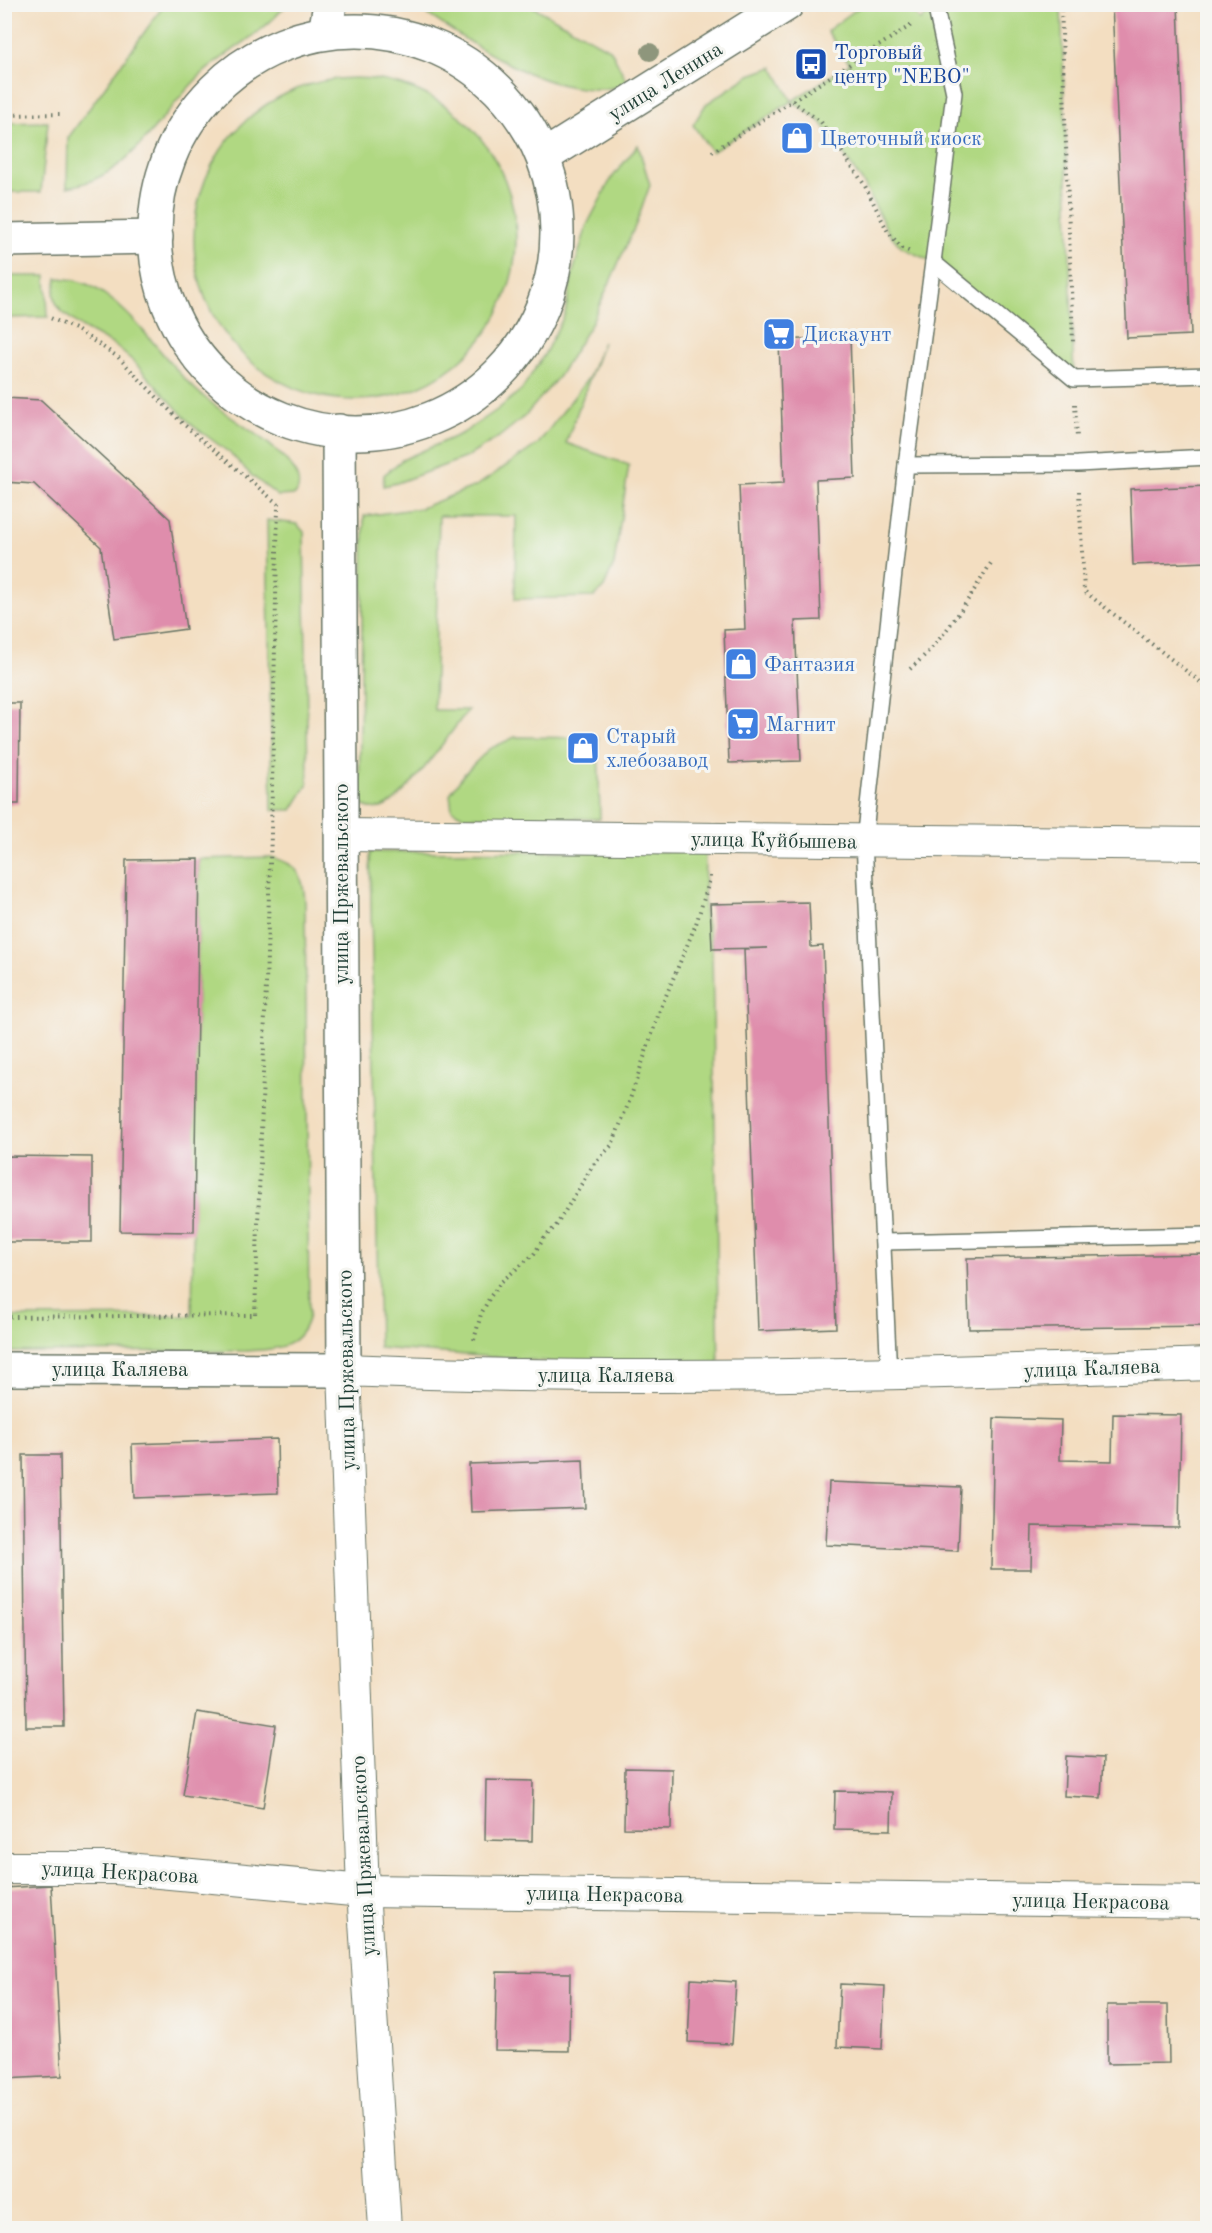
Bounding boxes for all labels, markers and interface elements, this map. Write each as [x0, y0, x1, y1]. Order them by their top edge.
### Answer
street label: улица Ленина [605, 39, 727, 126]
place label: Торговый центр "NEBO" [834, 43, 970, 88]
bus stop icon: Торговый центр "NEBO" [793, 46, 829, 82]
shop icon: Цветочный киоск [779, 120, 815, 156]
place label: Цветочный киоск [820, 129, 982, 150]
supermarket icon: Дискаунт [761, 316, 797, 352]
place label: Дискаунт [802, 325, 892, 346]
shop icon: Фантазия [723, 646, 759, 682]
place label: Фантазия [764, 655, 855, 676]
supermarket icon: Магнит [725, 706, 761, 742]
place label: Магнит [766, 715, 836, 736]
place label: Старый хлебозавод [606, 727, 708, 772]
shop icon: Старый хлебозавод [565, 730, 601, 766]
street label: улица Пржевальского [332, 783, 353, 985]
street label: улица Куйбышева [690, 830, 857, 853]
street label: улица Пржевальского [335, 1269, 360, 1471]
street label: улица Каляева [1023, 1357, 1161, 1382]
street label: улица Каляева [52, 1360, 188, 1381]
street label: улица Каляева [538, 1366, 674, 1387]
street label: улица Пржевальского [349, 1755, 380, 1957]
street label: улица Некрасова [41, 1859, 199, 1888]
street label: улица Некрасова [526, 1884, 684, 1907]
street label: улица Некрасова [1012, 1891, 1170, 1914]

